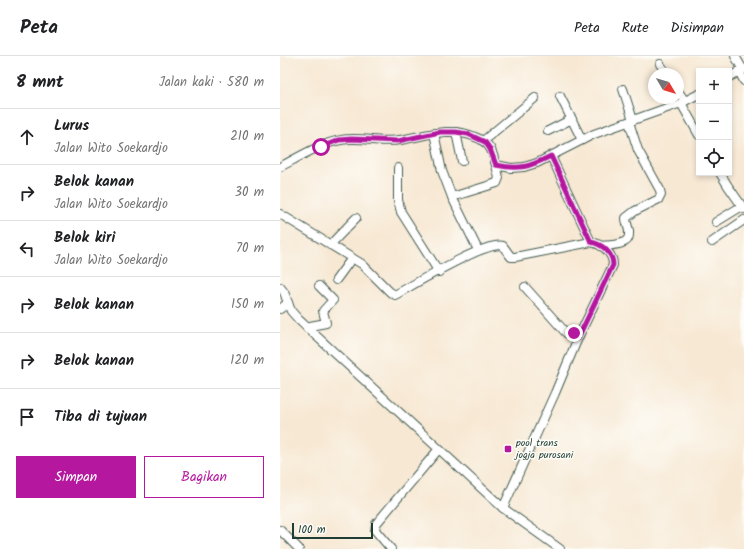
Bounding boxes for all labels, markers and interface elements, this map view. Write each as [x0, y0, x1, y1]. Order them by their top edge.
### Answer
text: Peta [20, 13, 58, 43]
text: Peta [574, 17, 600, 39]
text: Rute [622, 17, 648, 39]
text: Disimpan [670, 17, 724, 39]
north arrow [648, 68, 684, 104]
map controls [696, 68, 732, 176]
button: + [696, 68, 732, 104]
text: 8 mnt [16, 69, 64, 96]
text: Jalan kaki · 580 m [159, 72, 264, 93]
button: − [696, 104, 732, 140]
text: Lurus [54, 114, 89, 138]
icon: ahead [16, 126, 38, 148]
text: 210 m [230, 126, 264, 147]
text: Jalan Wito Soekardjo [54, 138, 168, 159]
route start [312, 138, 330, 156]
button: locate [696, 140, 732, 176]
text: Belok kanan [54, 170, 134, 194]
icon: right [16, 182, 38, 204]
text: 30 m [235, 182, 264, 203]
text: Jalan Wito Soekardjo [54, 194, 168, 215]
text: Belok kiri [54, 226, 115, 250]
icon: left [16, 238, 38, 260]
text: 70 m [236, 238, 264, 259]
text: Jalan Wito Soekardjo [54, 250, 168, 271]
text: Belok kanan [54, 293, 134, 317]
icon: right [16, 294, 38, 316]
text: 150 m [231, 294, 264, 315]
route end [565, 324, 583, 342]
text: Belok kanan [54, 349, 134, 373]
icon: right [16, 350, 38, 372]
text: 120 m [230, 350, 264, 371]
text: Tiba di tujuan [54, 405, 147, 429]
icon: arrive [16, 406, 38, 428]
place label: pool trans jogja purosani [513, 435, 574, 463]
marker: pool trans jogja purosani [503, 444, 513, 454]
button: Simpan [16, 456, 136, 498]
button: Bagikan [144, 456, 264, 498]
scale bar [292, 521, 373, 540]
text: 100 m [298, 521, 326, 539]

